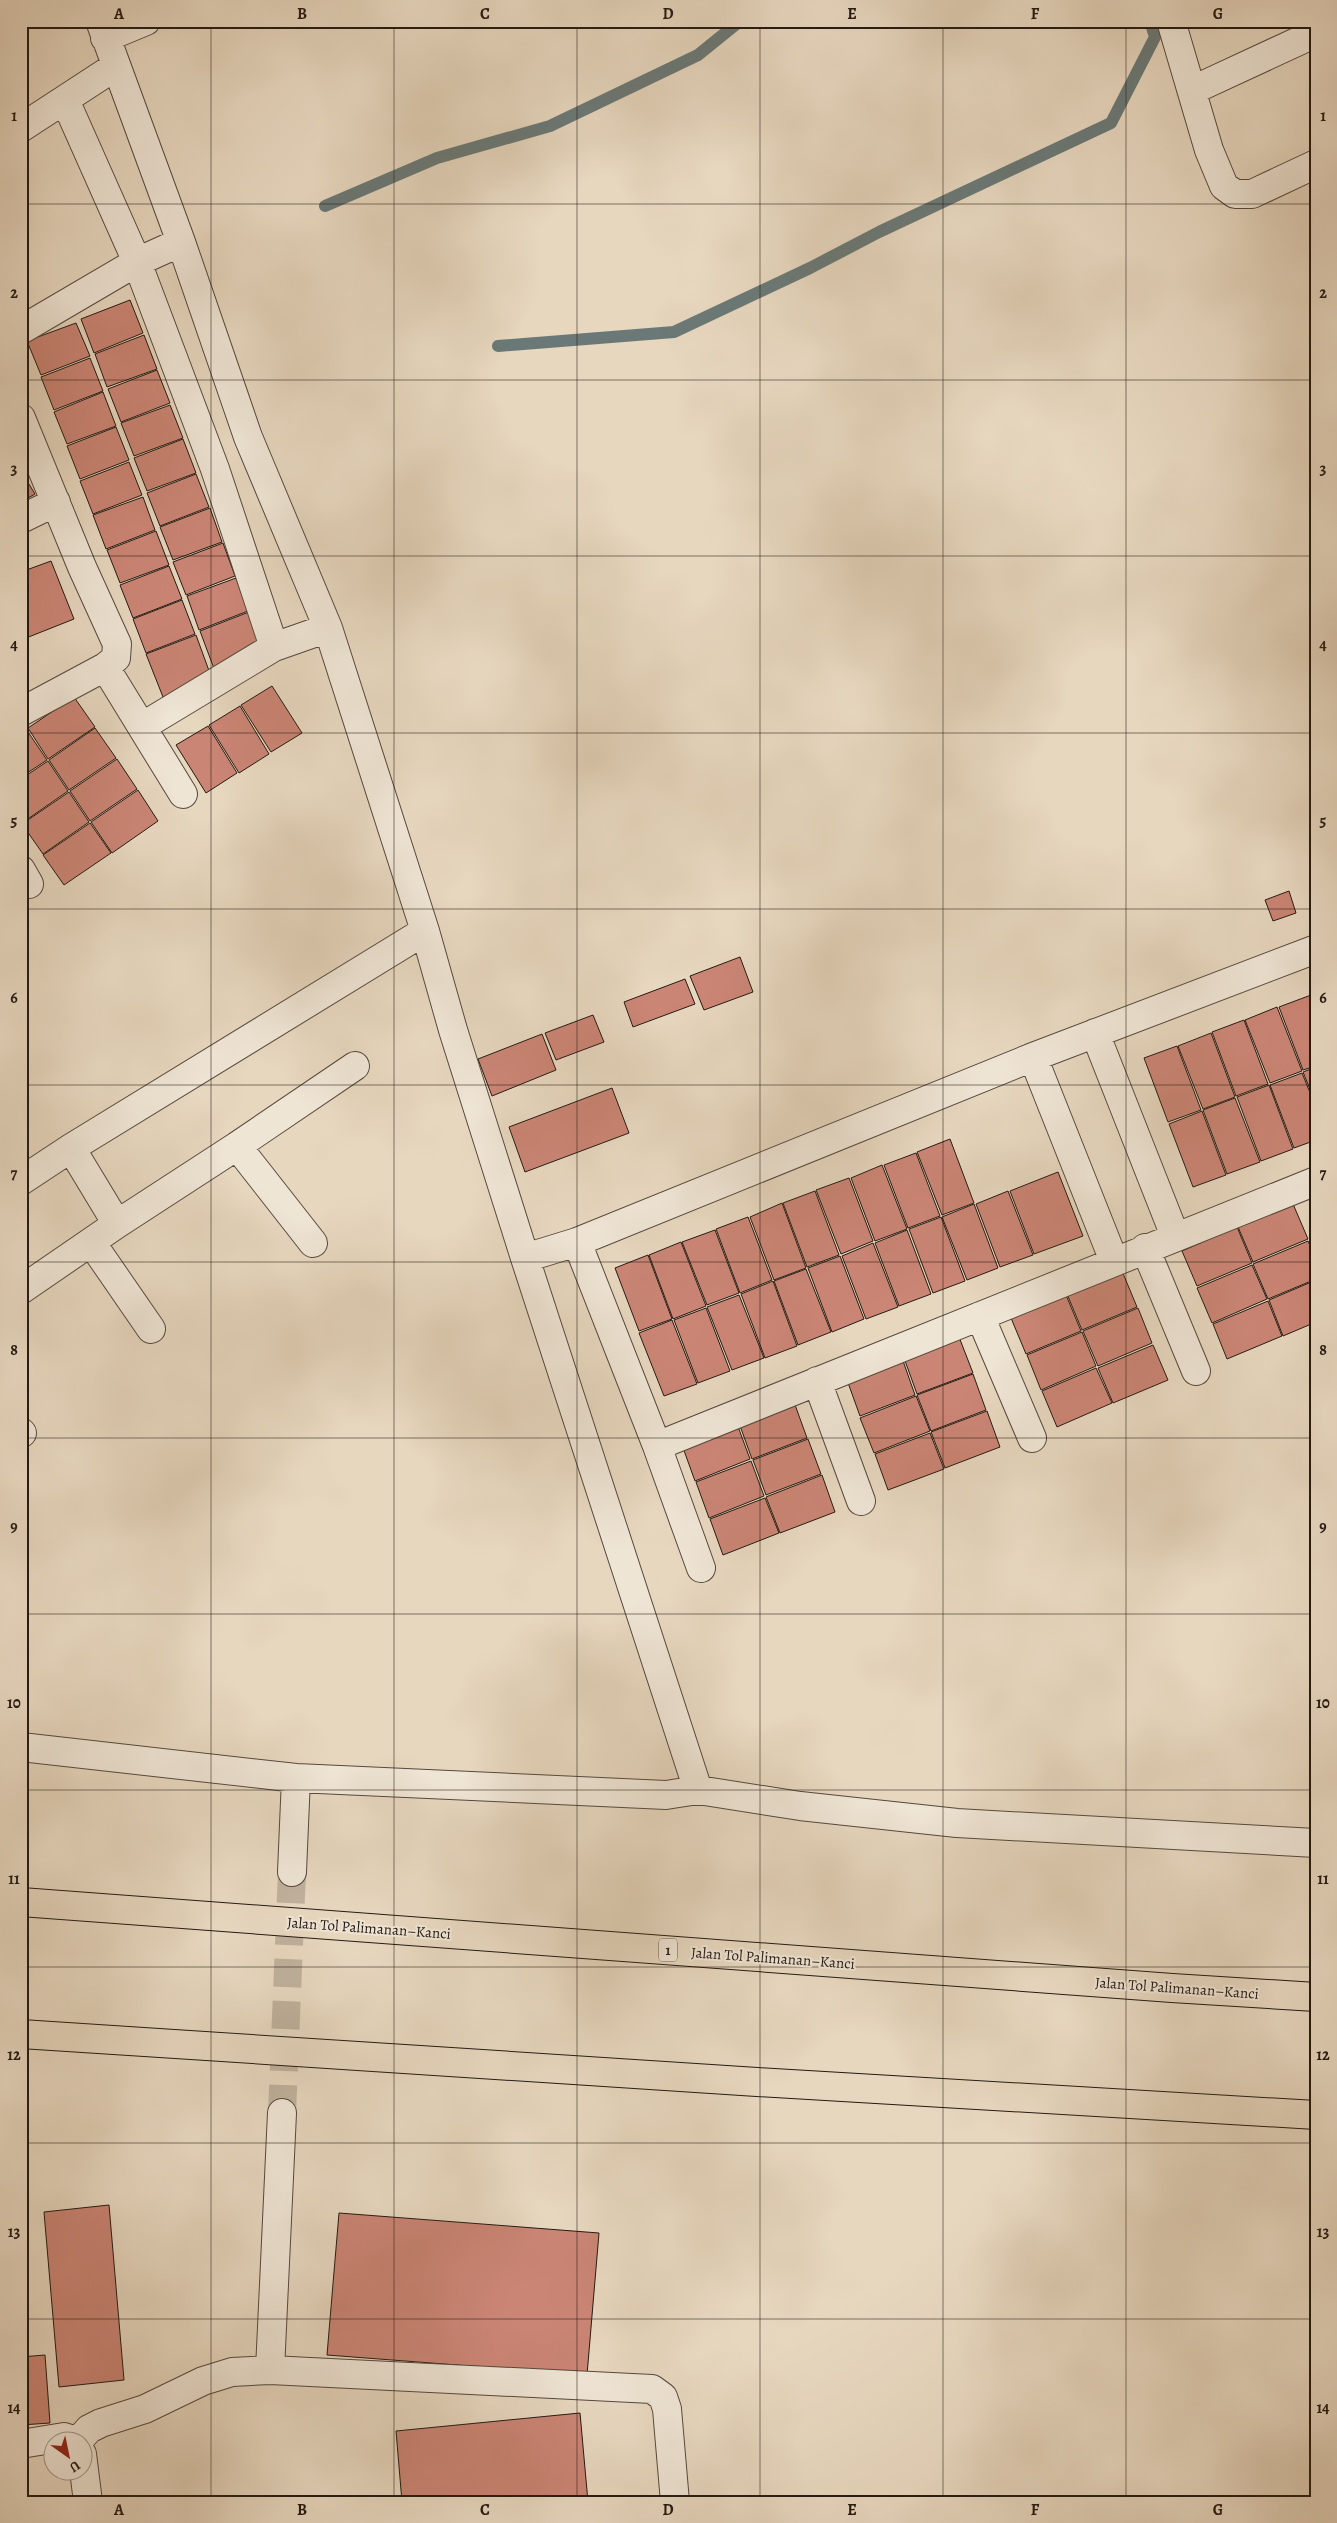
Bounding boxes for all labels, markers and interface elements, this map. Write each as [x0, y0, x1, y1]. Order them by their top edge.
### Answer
text: A [113, 3, 125, 25]
text: B [297, 3, 307, 25]
text: C [480, 3, 490, 25]
text: D [662, 3, 674, 25]
text: E [847, 3, 857, 25]
text: F [1031, 3, 1040, 25]
text: G [1213, 3, 1223, 25]
text: 1 [11, 105, 17, 127]
text: 1 [1320, 105, 1326, 127]
text: 2 [10, 282, 18, 304]
text: 2 [1319, 282, 1327, 304]
text: 3 [11, 458, 18, 480]
text: 3 [1320, 458, 1327, 480]
text: 4 [10, 634, 18, 656]
text: 4 [1319, 634, 1327, 656]
text: 5 [11, 810, 18, 832]
text: 5 [1320, 810, 1327, 832]
text: 6 [10, 987, 18, 1009]
text: 6 [1319, 987, 1327, 1009]
text: 7 [11, 1163, 18, 1185]
text: 7 [1320, 1163, 1327, 1185]
text: 8 [10, 1339, 18, 1361]
text: 8 [1319, 1339, 1327, 1361]
text: 9 [10, 1516, 18, 1538]
text: 9 [1319, 1516, 1327, 1538]
text: 10 [7, 1692, 21, 1714]
text: 10 [1316, 1692, 1330, 1714]
text: 11 [8, 1868, 20, 1890]
text: 11 [1317, 1868, 1329, 1890]
street label: Jalan Tol Palimanan–Kanci [286, 1912, 452, 1944]
road number: 1 [659, 1938, 677, 1962]
street label: Jalan Tol Palimanan–Kanci [690, 1942, 856, 1974]
street label: Jalan Tol Palimanan–Kanci [1094, 1972, 1260, 2004]
text: 12 [7, 2044, 21, 2066]
text: 12 [1316, 2044, 1330, 2066]
text: 13 [8, 2221, 20, 2243]
text: 13 [1317, 2221, 1329, 2243]
text: 14 [7, 2397, 21, 2419]
text: 14 [1316, 2397, 1330, 2419]
north arrow [42, 2430, 92, 2480]
text: U [66, 2456, 84, 2477]
text: A [113, 2499, 125, 2521]
text: B [297, 2499, 307, 2521]
text: C [480, 2499, 490, 2521]
text: D [662, 2499, 674, 2521]
text: E [847, 2499, 857, 2521]
text: F [1031, 2499, 1040, 2521]
text: G [1213, 2499, 1223, 2521]

